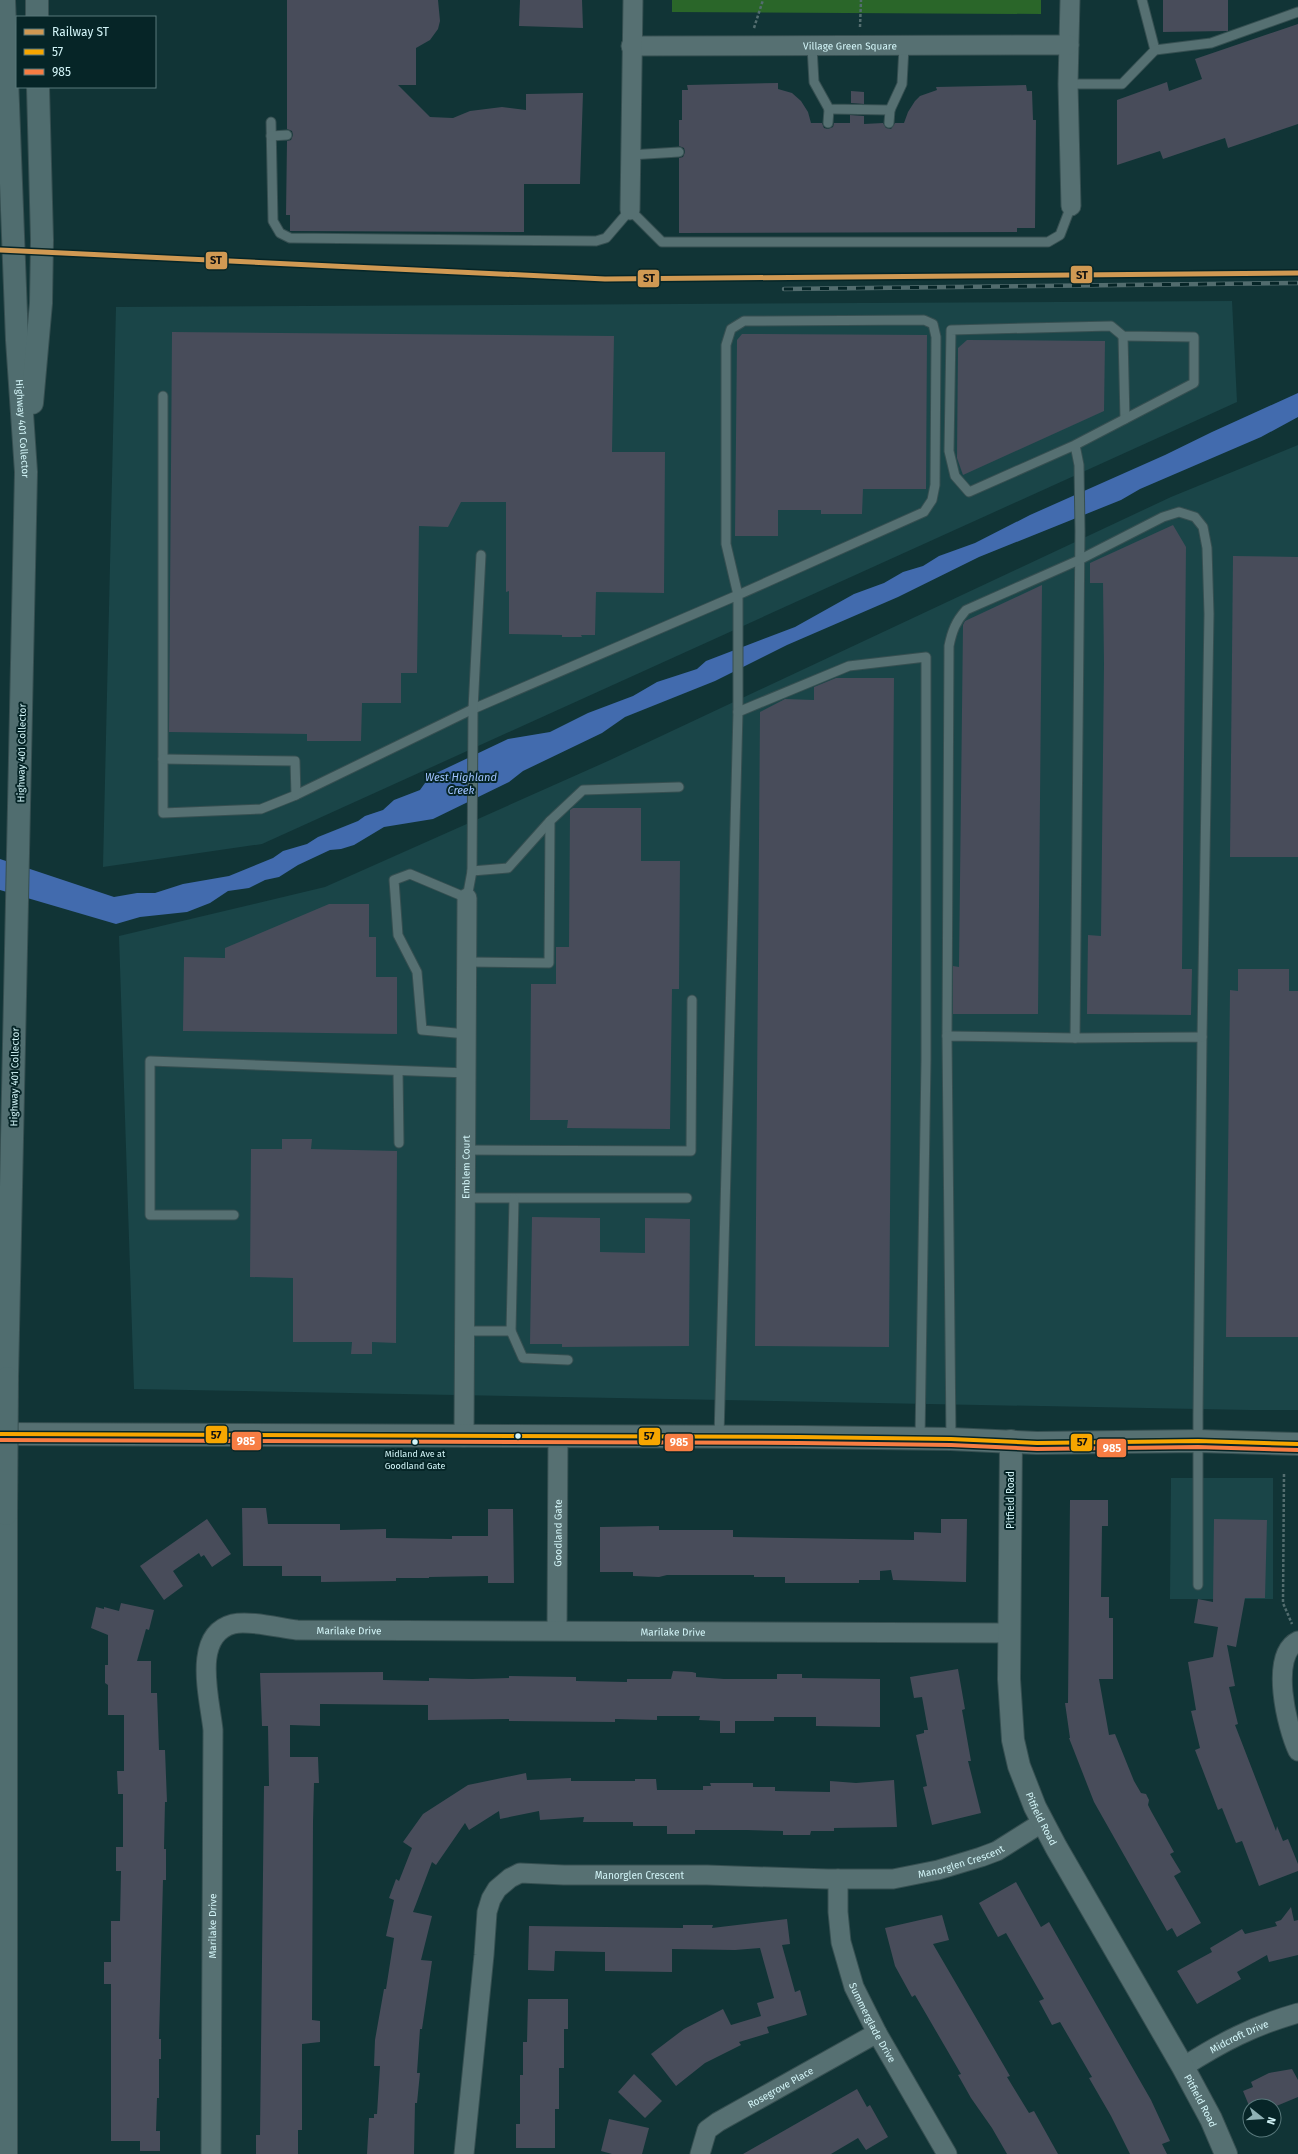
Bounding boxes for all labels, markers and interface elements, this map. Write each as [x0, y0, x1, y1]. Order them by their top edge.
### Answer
legend [16, 16, 156, 88]
text: Railway ST [52, 25, 110, 39]
street label: Village Green Square [803, 40, 897, 53]
text: 57 [52, 45, 63, 59]
text: 985 [52, 65, 71, 79]
line badge: ST [205, 251, 228, 270]
text: ST [210, 254, 222, 267]
line badge: ST [1070, 265, 1093, 284]
line badge: ST [637, 269, 660, 288]
text: ST [1076, 269, 1088, 282]
text: ST [643, 272, 655, 285]
street label: Highway 401 Collector [13, 379, 31, 478]
street label: Highway 401 Collector [15, 703, 29, 802]
water label: West Highland Creek [425, 771, 497, 797]
street label: Highway 401 Collector [8, 1027, 22, 1126]
street label: Emblem Court [460, 1135, 473, 1199]
line badge: 57 [205, 1425, 228, 1444]
line badge: 57 [638, 1427, 661, 1446]
text: 57 [211, 1429, 221, 1442]
text: 57 [644, 1430, 654, 1443]
line badge: 985 [231, 1431, 262, 1451]
unlabelled marker [513, 1431, 523, 1441]
line badge: 985 [664, 1433, 694, 1452]
line badge: 57 [1070, 1433, 1093, 1452]
text: 985 [237, 1435, 255, 1448]
text: 985 [670, 1436, 688, 1449]
text: 57 [1077, 1436, 1087, 1449]
marker: Midland Ave at Goodland Gate [410, 1437, 420, 1447]
line badge: 985 [1096, 1438, 1127, 1458]
text: 985 [1103, 1442, 1121, 1455]
place label: Midland Ave at Goodland Gate [385, 1449, 446, 1471]
street label: Pitfield Road [1005, 1471, 1017, 1529]
street label: Goodland Gate [552, 1499, 565, 1567]
street label: Marilake Drive [317, 1625, 382, 1637]
street label: Marilake Drive [641, 1626, 706, 1639]
street label: Pitfield Road [1023, 1790, 1059, 1848]
street label: Manorglen Crescent [917, 1843, 1007, 1881]
street label: Manorglen Crescent [595, 1870, 684, 1882]
street label: Marilake Drive [207, 1894, 219, 1958]
street label: Summerglade Drive [846, 1981, 898, 2065]
street label: Midcroft Drive [1208, 2018, 1270, 2056]
street label: Rosegrove Place [746, 2065, 816, 2111]
street label: Pitfield Road [1181, 2072, 1219, 2129]
north arrow [1242, 2098, 1282, 2138]
text: N [1264, 2115, 1278, 2126]

